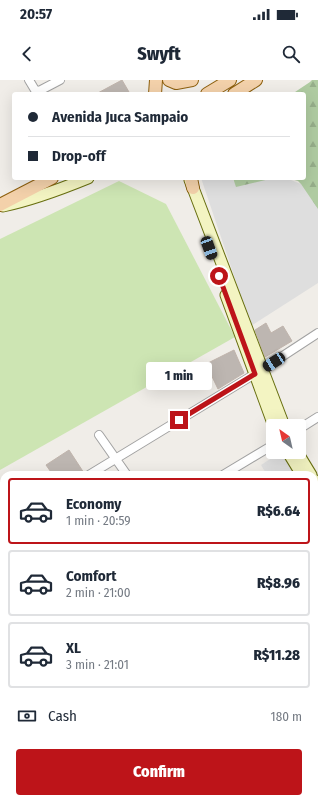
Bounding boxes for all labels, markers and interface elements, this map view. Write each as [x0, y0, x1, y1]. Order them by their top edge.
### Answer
text: 20:57 [20, 5, 52, 23]
icon: back [16, 43, 38, 65]
text: Swyft [137, 43, 181, 65]
icon: search [280, 43, 302, 65]
text: Avenida Juca Sampaio [52, 108, 188, 126]
text: Drop-off [52, 147, 106, 165]
car [199, 235, 219, 261]
route start [210, 267, 228, 285]
car [261, 350, 287, 374]
callout: 1 min [146, 362, 212, 390]
text: 1 min [165, 368, 193, 383]
route end [170, 411, 188, 429]
north arrow [266, 419, 306, 459]
map controls [266, 419, 306, 459]
icon: car [18, 493, 54, 529]
text: Economy [66, 495, 121, 513]
text: R$6.64 [257, 502, 300, 520]
text: 1 min · 20:59 [66, 513, 131, 528]
icon: car [18, 565, 54, 601]
text: Comfort [66, 567, 117, 585]
text: R$8.96 [257, 574, 300, 592]
text: 2 min · 21:00 [66, 585, 131, 600]
icon: car [18, 637, 54, 673]
text: XL [66, 639, 81, 657]
text: R$11.28 [253, 646, 300, 664]
text: 3 min · 21:01 [66, 657, 129, 672]
icon: cash [16, 705, 38, 727]
text: Cash [48, 707, 77, 725]
text: 180 m [271, 709, 302, 724]
button: Confirm [16, 749, 302, 795]

